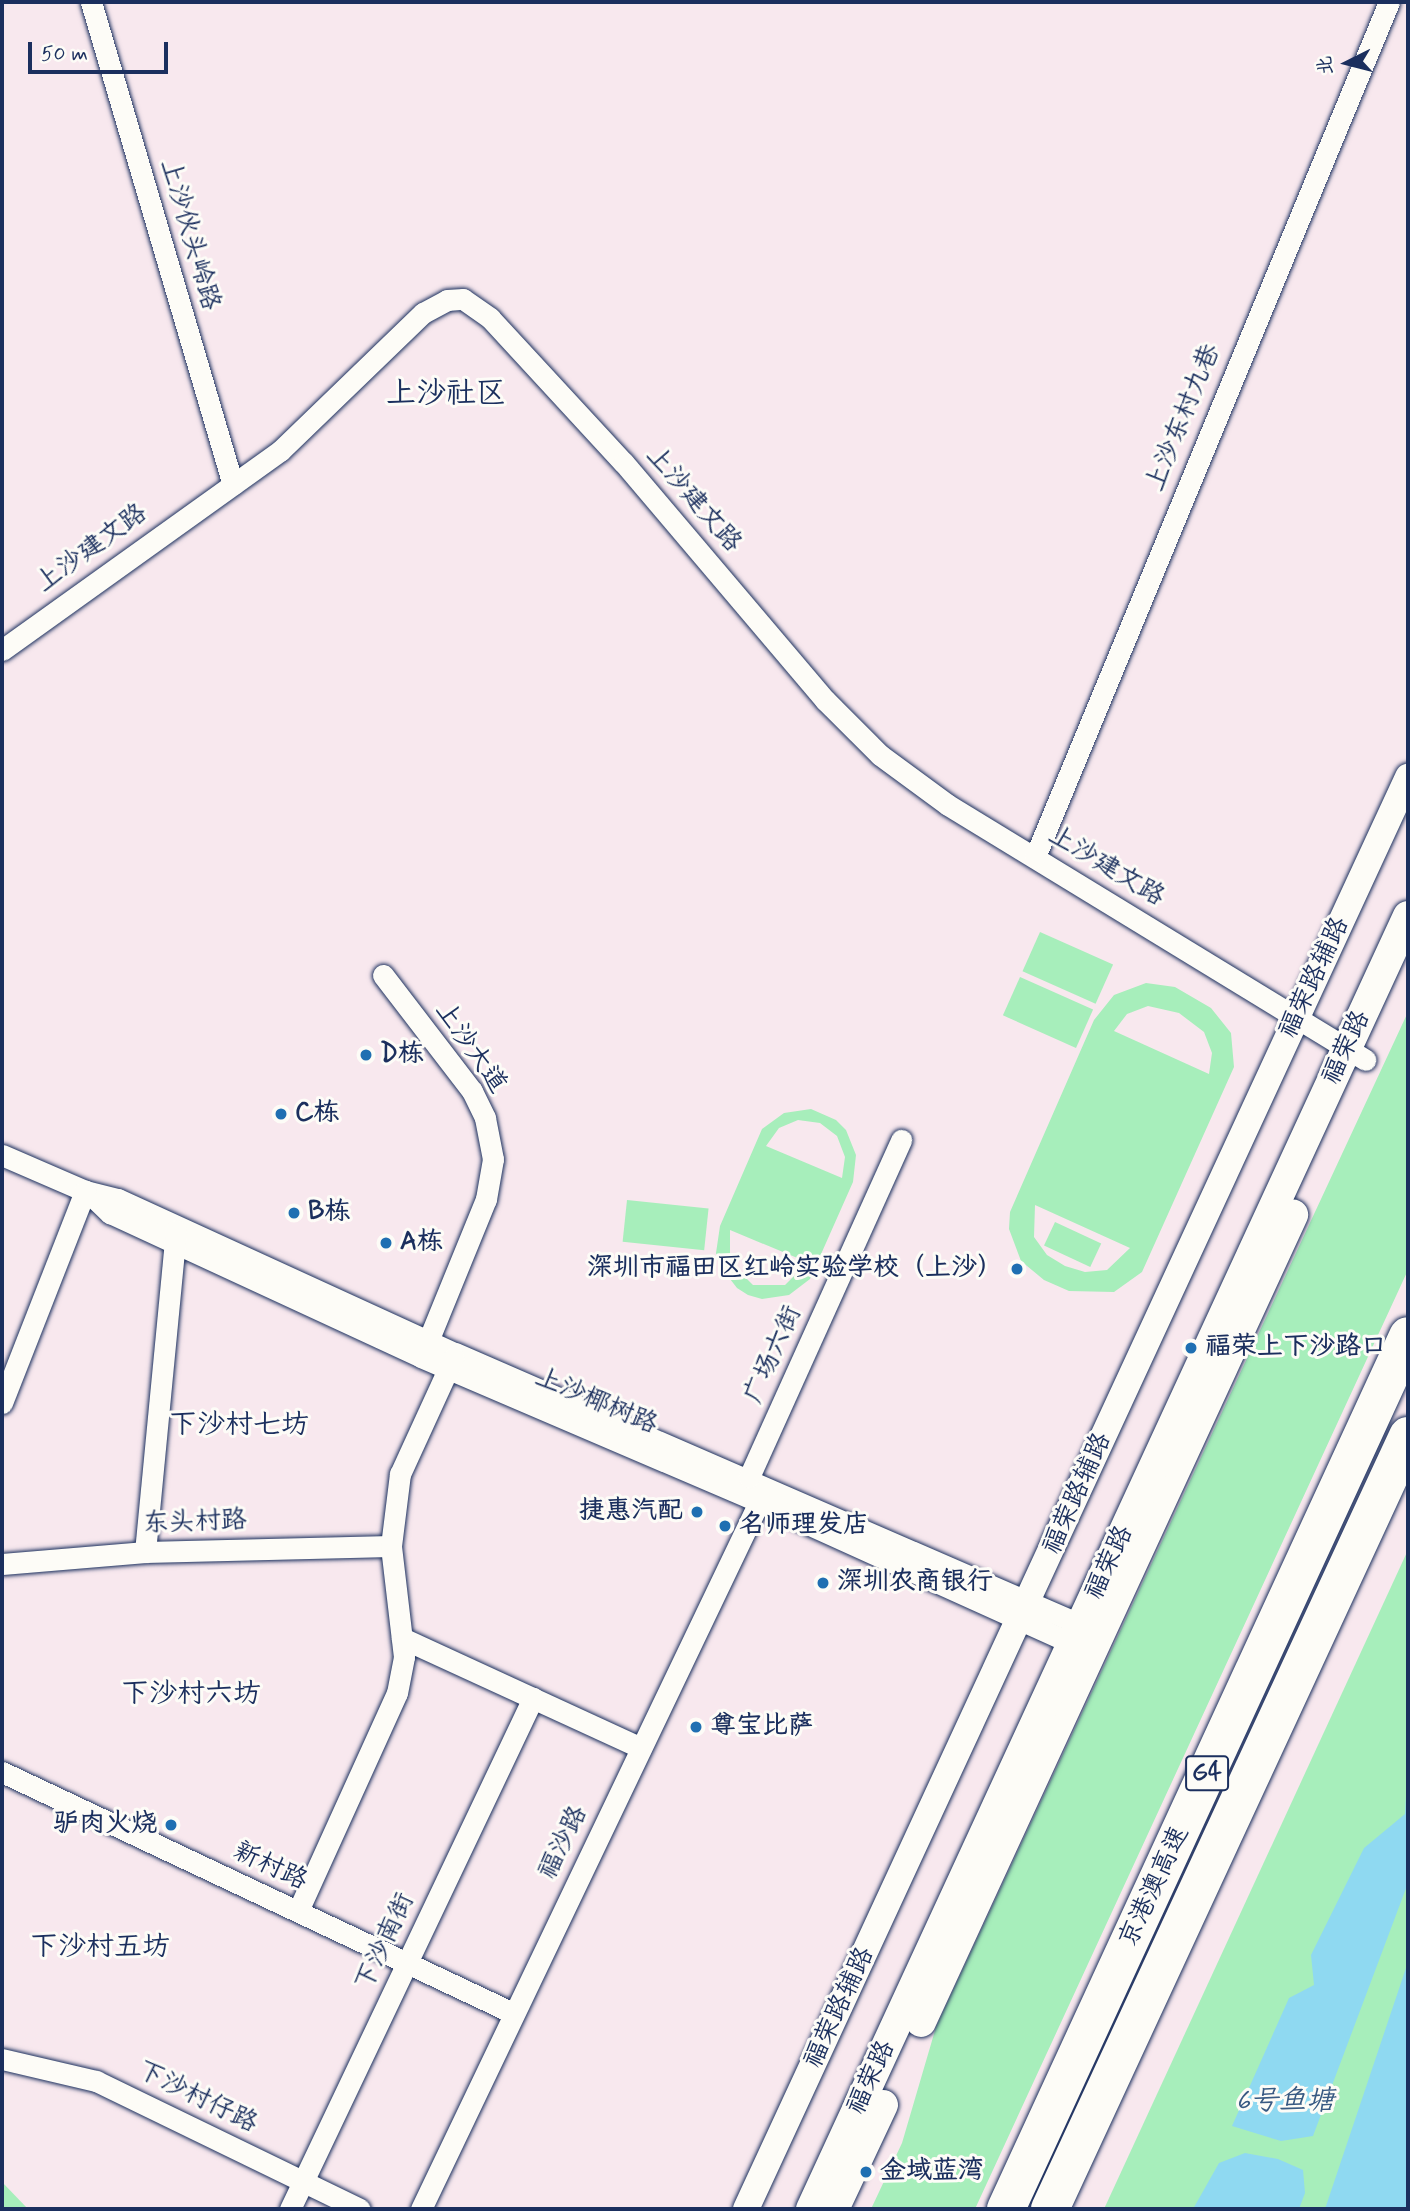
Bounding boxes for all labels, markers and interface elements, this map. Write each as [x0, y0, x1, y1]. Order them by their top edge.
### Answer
scale bar [32, 28, 172, 72]
north arrow [1312, 28, 1382, 98]
text: 50 m [41, 40, 88, 68]
text: 北 [1312, 54, 1339, 76]
street label: 上沙伙头岭路 [153, 156, 225, 314]
street label: 上沙东村九巷 [1140, 340, 1228, 496]
district label: 上沙社区 [386, 376, 506, 412]
street label: 上沙建文路 [639, 441, 747, 559]
street label: 上沙建文路 [30, 498, 154, 600]
street label: 上沙建文路 [1042, 820, 1170, 914]
street label: 福荣路辅路 [1273, 912, 1357, 1044]
street label: 上沙大道 [427, 996, 513, 1100]
street label: 福荣路 [1316, 1006, 1378, 1090]
place label: D栋 [380, 1039, 424, 1071]
marker: D栋 [358, 1047, 374, 1063]
place label: C栋 [295, 1098, 339, 1130]
marker: C栋 [273, 1106, 289, 1122]
place label: B栋 [308, 1197, 350, 1229]
marker: B栋 [286, 1205, 302, 1221]
place label: A栋 [400, 1227, 443, 1259]
marker: A栋 [378, 1235, 394, 1251]
place label: 深圳市福田区红岭实验学校（上沙） [587, 1253, 1003, 1285]
marker: 深圳市福田区红岭实验学校（上沙） [1009, 1261, 1025, 1277]
street label: 广场六街 [739, 1301, 809, 1409]
place label: 福荣上下沙路口 [1205, 1332, 1387, 1364]
marker: 福荣上下沙路口 [1183, 1340, 1199, 1356]
street label: 上沙椰树路 [530, 1362, 662, 1442]
district label: 下沙村七坊 [169, 1409, 309, 1443]
street label: 福荣路辅路 [1037, 1428, 1119, 1560]
place label: 捷惠汽配 [579, 1496, 683, 1528]
marker: 捷惠汽配 [689, 1504, 705, 1520]
street label: 东头村路 [142, 1506, 248, 1540]
place label: 名师理发店 [739, 1510, 869, 1542]
marker: 名师理发店 [717, 1518, 733, 1534]
street label: 福荣路 [1079, 1521, 1141, 1605]
place label: 深圳农商银行 [837, 1567, 993, 1599]
marker: 深圳农商银行 [815, 1575, 831, 1591]
district label: 下沙村六坊 [121, 1678, 261, 1712]
place label: 尊宝比萨 [710, 1711, 814, 1743]
marker: 尊宝比萨 [688, 1719, 704, 1735]
road number: G4 [1184, 1752, 1230, 1794]
street label: 福沙路 [533, 1801, 595, 1885]
place label: 驴肉火烧 [53, 1809, 157, 1841]
marker: 驴肉火烧 [163, 1817, 179, 1833]
street label: 京港澳高速 [1113, 1821, 1197, 1953]
street label: 新村路 [228, 1836, 312, 1898]
street label: 下沙南街 [350, 1888, 422, 1996]
district label: 下沙村五坊 [30, 1931, 170, 1965]
street label: 福荣路辅路 [798, 1942, 882, 2074]
street label: 福荣路 [841, 2036, 903, 2120]
street label: 下沙村仔路 [132, 2055, 262, 2141]
water label: 6号鱼塘 [1236, 2085, 1334, 2119]
place label: 金域蓝湾 [880, 2156, 984, 2188]
marker: 金域蓝湾 [858, 2164, 874, 2180]

